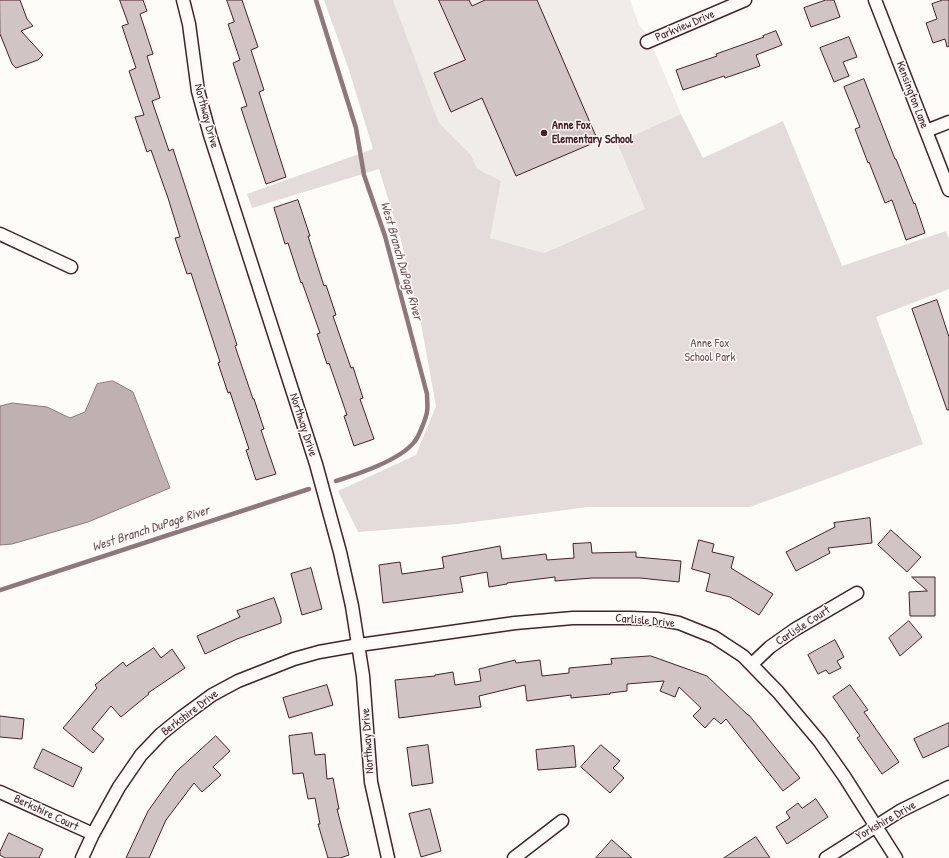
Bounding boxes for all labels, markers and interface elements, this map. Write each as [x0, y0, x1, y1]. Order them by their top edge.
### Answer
street label: Parkview Drive [653, 7, 717, 45]
street label: Kensington Lane [893, 59, 931, 131]
street label: Northway Drive [191, 82, 221, 150]
place label: Anne Fox Elementary School [552, 119, 633, 147]
marker: Anne Fox Elementary School [539, 128, 549, 138]
water label: West Branch DuPage River [377, 200, 425, 322]
park label: Anne Fox School Park [685, 337, 735, 365]
street label: Northway Drive [286, 392, 320, 458]
water label: West Branch DuPage River [90, 503, 212, 555]
street label: Carlisle Court [773, 603, 833, 649]
street label: Carlisle Drive [615, 611, 675, 631]
street label: Berkshire Drive [159, 687, 221, 739]
street label: Northway Drive [359, 708, 377, 774]
street label: Berkshire Court [11, 792, 81, 834]
street label: Yorkshire Drive [853, 798, 919, 844]

